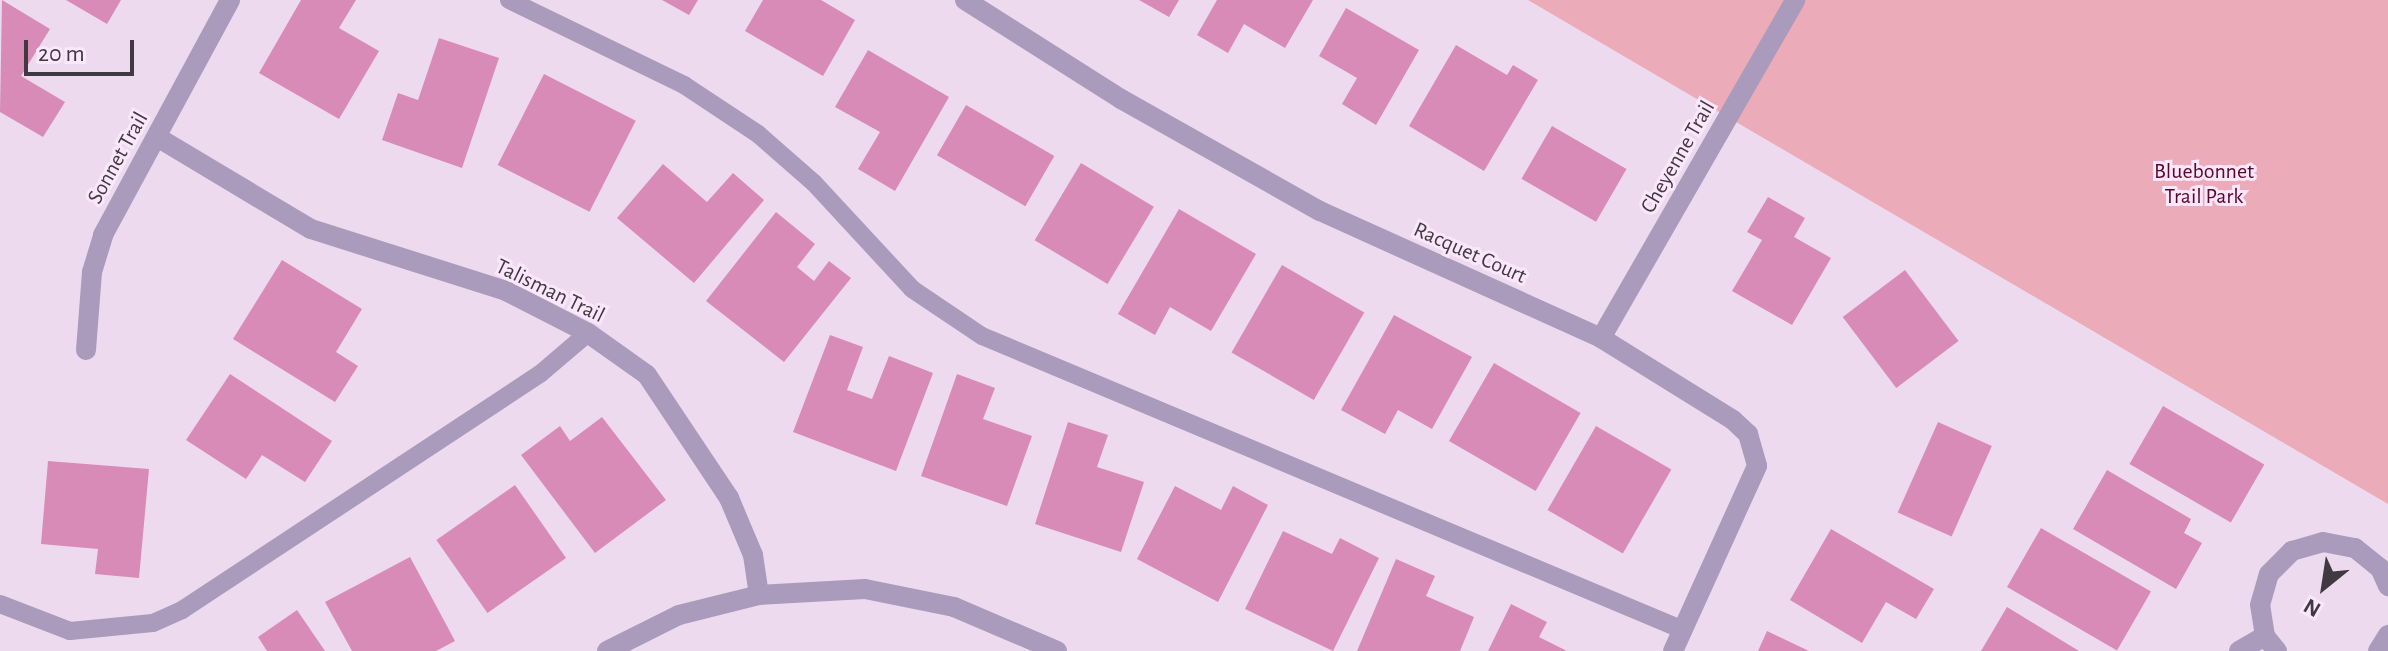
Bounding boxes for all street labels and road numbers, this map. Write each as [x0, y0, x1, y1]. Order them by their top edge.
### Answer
street label: Cheyenne Trail [1635, 96, 1721, 218]
street label: Sonnet Trail [82, 107, 154, 209]
street label: Racquet Court [1410, 216, 1530, 290]
street label: Talisman Trail [491, 253, 609, 329]

